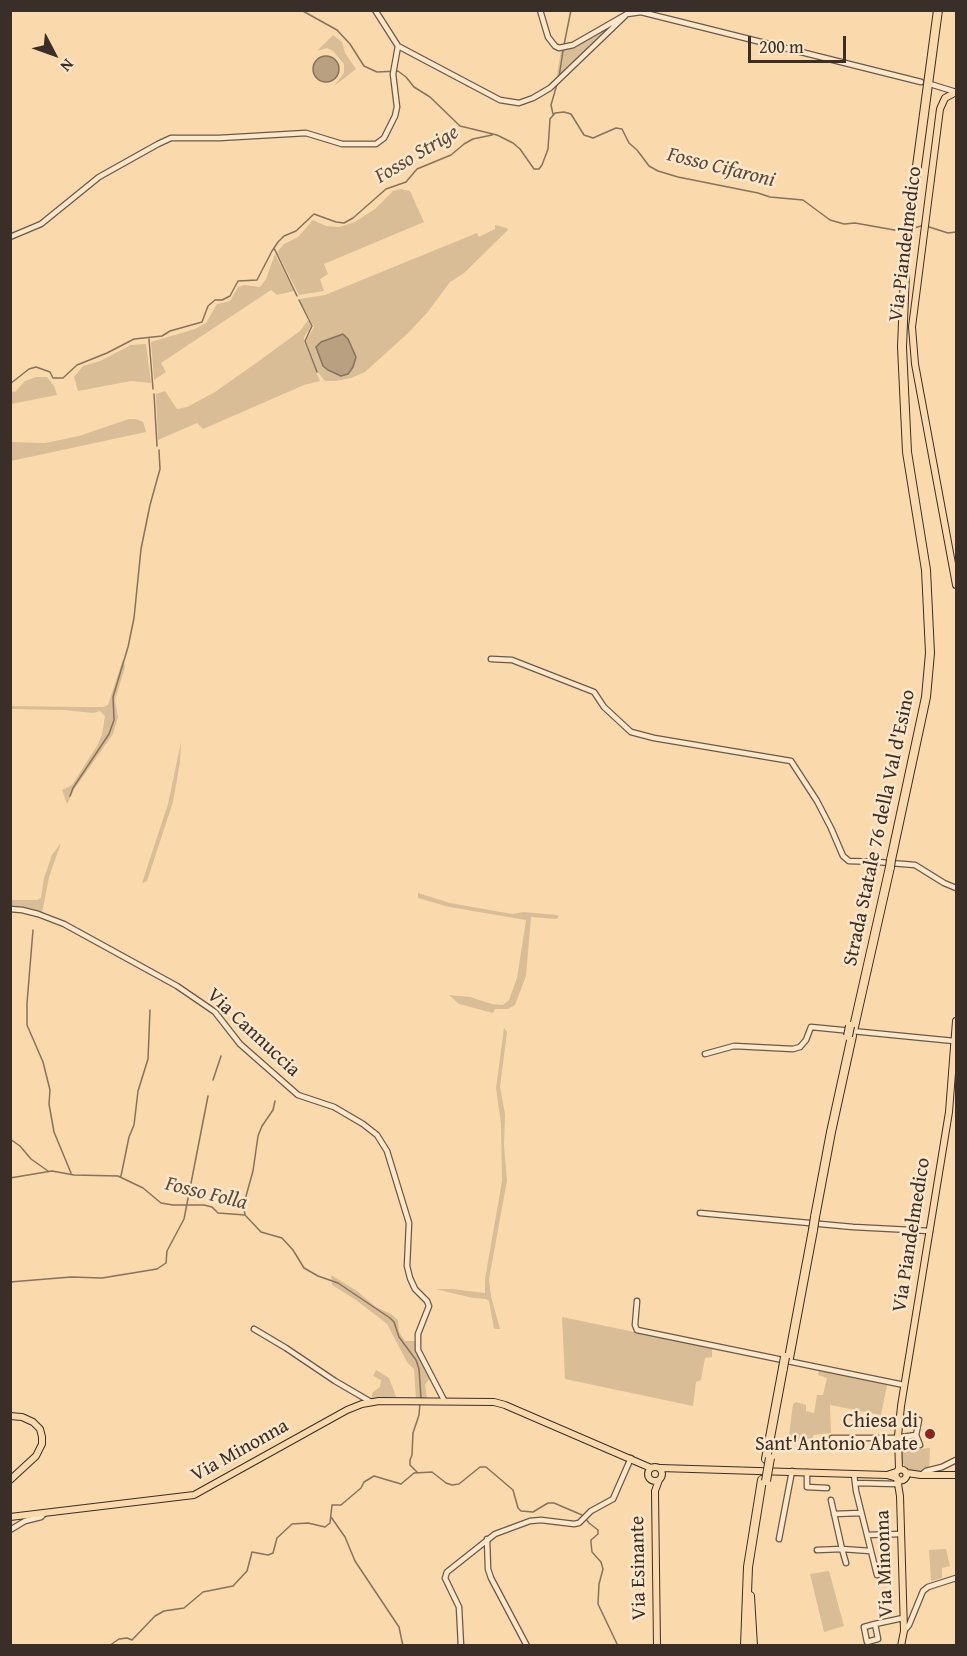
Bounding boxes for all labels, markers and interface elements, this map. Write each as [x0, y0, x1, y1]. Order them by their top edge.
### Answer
north arrow [24, 24, 84, 84]
scale bar [751, 24, 848, 62]
text: 200 m [759, 33, 804, 60]
text: N [55, 54, 80, 78]
water label: Fosso Strige [371, 120, 463, 190]
water label: Fosso Cifaroni [665, 142, 777, 194]
street label: Via Piandelmedico [885, 165, 927, 323]
street label: Strada Statale 76 della Val d'Esino [839, 687, 921, 969]
street label: Via Cannuccia [201, 984, 305, 1082]
street label: Via Piandelmedico [888, 1156, 936, 1314]
water label: Fosso Folla [162, 1172, 250, 1216]
place label: Chiesa di Sant'Antonio Abate [755, 1410, 918, 1457]
street label: Via Minonna [187, 1414, 293, 1488]
marker: Chiesa di Sant'Antonio Abate [923, 1427, 937, 1441]
street label: Via Minonna [871, 1510, 899, 1618]
street label: Via Esinante [626, 1515, 652, 1621]

